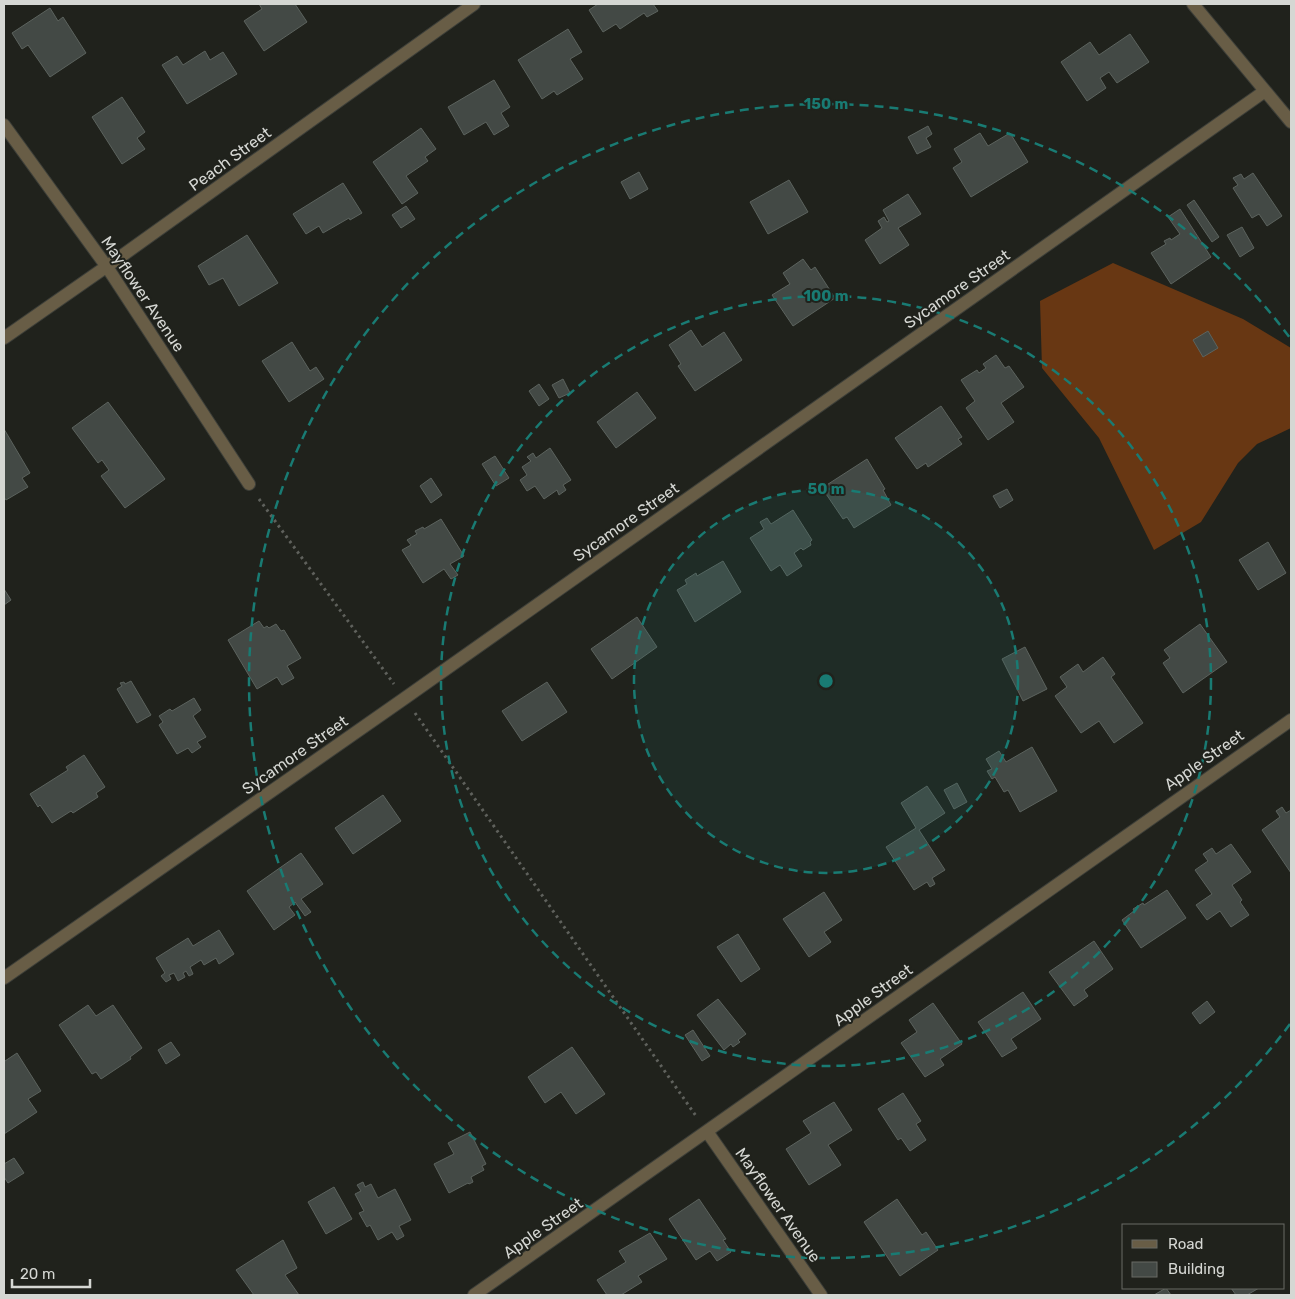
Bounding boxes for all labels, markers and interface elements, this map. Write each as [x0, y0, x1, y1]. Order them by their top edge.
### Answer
text: 150 m [804, 95, 848, 113]
street label: Peach Street [185, 123, 275, 195]
street label: Mayflower Avenue [97, 232, 189, 356]
street label: Sycamore Street [901, 245, 1013, 333]
text: 100 m [804, 287, 848, 305]
street label: Sycamore Street [570, 478, 682, 566]
text: 50 m [808, 480, 844, 498]
centre of rings [817, 672, 835, 690]
street label: Sycamore Street [239, 711, 351, 799]
street label: Apple Street [1161, 726, 1247, 794]
street label: Apple Street [830, 960, 916, 1030]
street label: Mayflower Avenue [731, 1144, 825, 1266]
street label: Apple Street [500, 1194, 586, 1262]
legend [1122, 1224, 1285, 1289]
text: Road [1168, 1235, 1204, 1253]
scale bar [12, 1256, 90, 1288]
text: Building [1168, 1260, 1225, 1278]
text: 20 m [20, 1265, 55, 1283]

